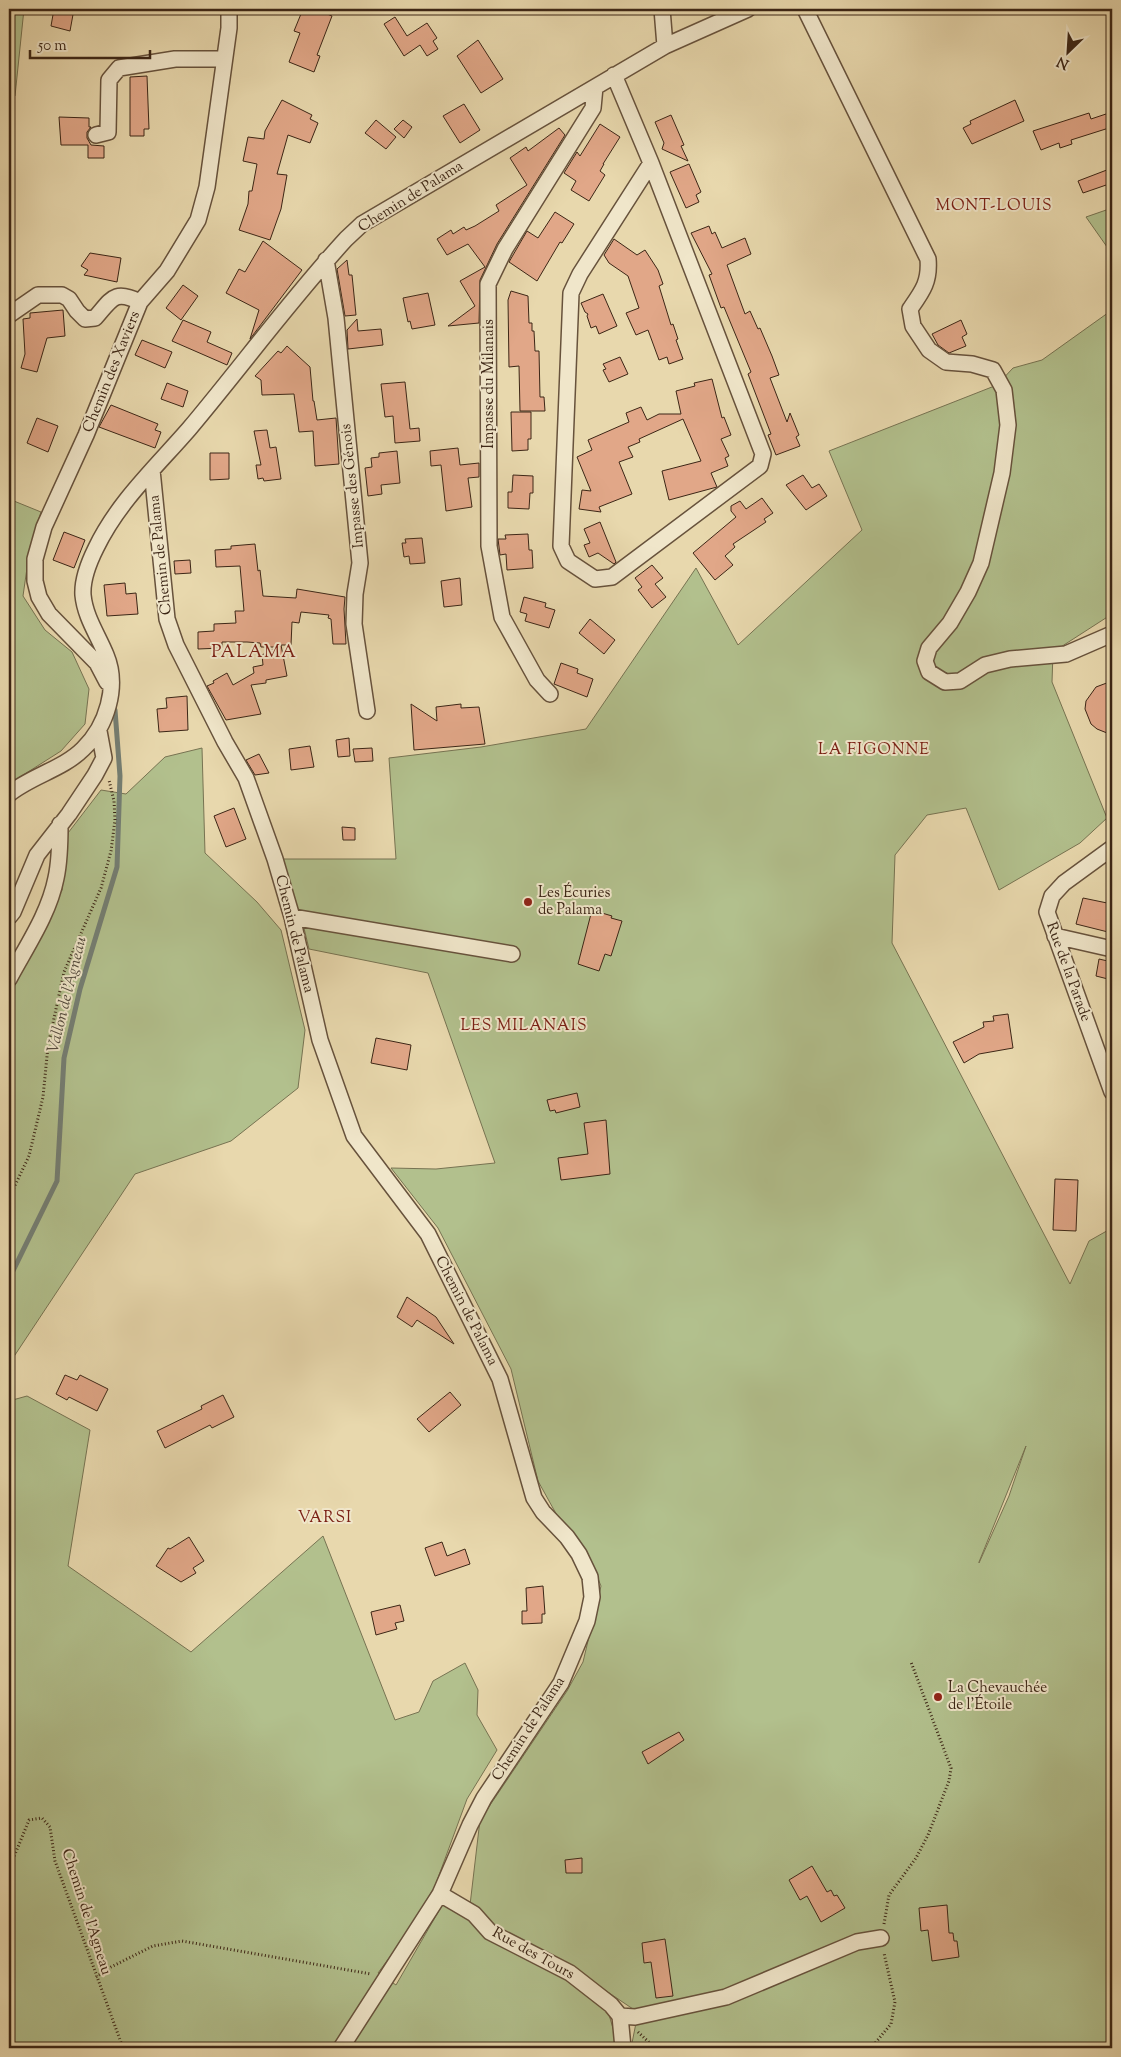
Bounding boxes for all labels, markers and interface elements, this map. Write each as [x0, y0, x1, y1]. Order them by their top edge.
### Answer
scale bar [30, 28, 150, 60]
north arrow [1044, 28, 1094, 78]
text: 50 m [37, 36, 67, 57]
text: N [1054, 51, 1073, 73]
street label: Chemin de Palama [354, 156, 468, 238]
district label: MONT-LOUIS [935, 195, 1053, 218]
street label: Chemin des Xaviers [78, 308, 146, 436]
street label: Impasse du Milanais [479, 319, 500, 449]
street label: Impasse des Génois [336, 423, 370, 549]
street label: Chemin de Palama [144, 494, 178, 616]
district label: PALAMA [211, 640, 297, 666]
district label: LA FIGONNE [818, 739, 930, 762]
street label: Chemin de Palama [269, 873, 319, 995]
place label: Les Écuries de Palama [538, 882, 610, 921]
marker: Les Écuries de Palama [522, 896, 534, 908]
street label: Rue de la Parade [1040, 919, 1096, 1025]
water label: Vallon de l'Agneau [42, 934, 94, 1055]
district label: LES MILANAIS [460, 1015, 588, 1038]
street label: Chemin de Palama [429, 1253, 503, 1370]
district label: VARSI [298, 1507, 352, 1530]
street label: Chemin de Palama [487, 1673, 571, 1785]
place label: La Chevauchée de l'Étoile [948, 1678, 1047, 1716]
marker: La Chevauchée de l'Étoile [932, 1691, 944, 1703]
street label: Chemin de l'Agneau [56, 1846, 116, 1978]
street label: Rue des Tours [488, 1923, 578, 1985]

